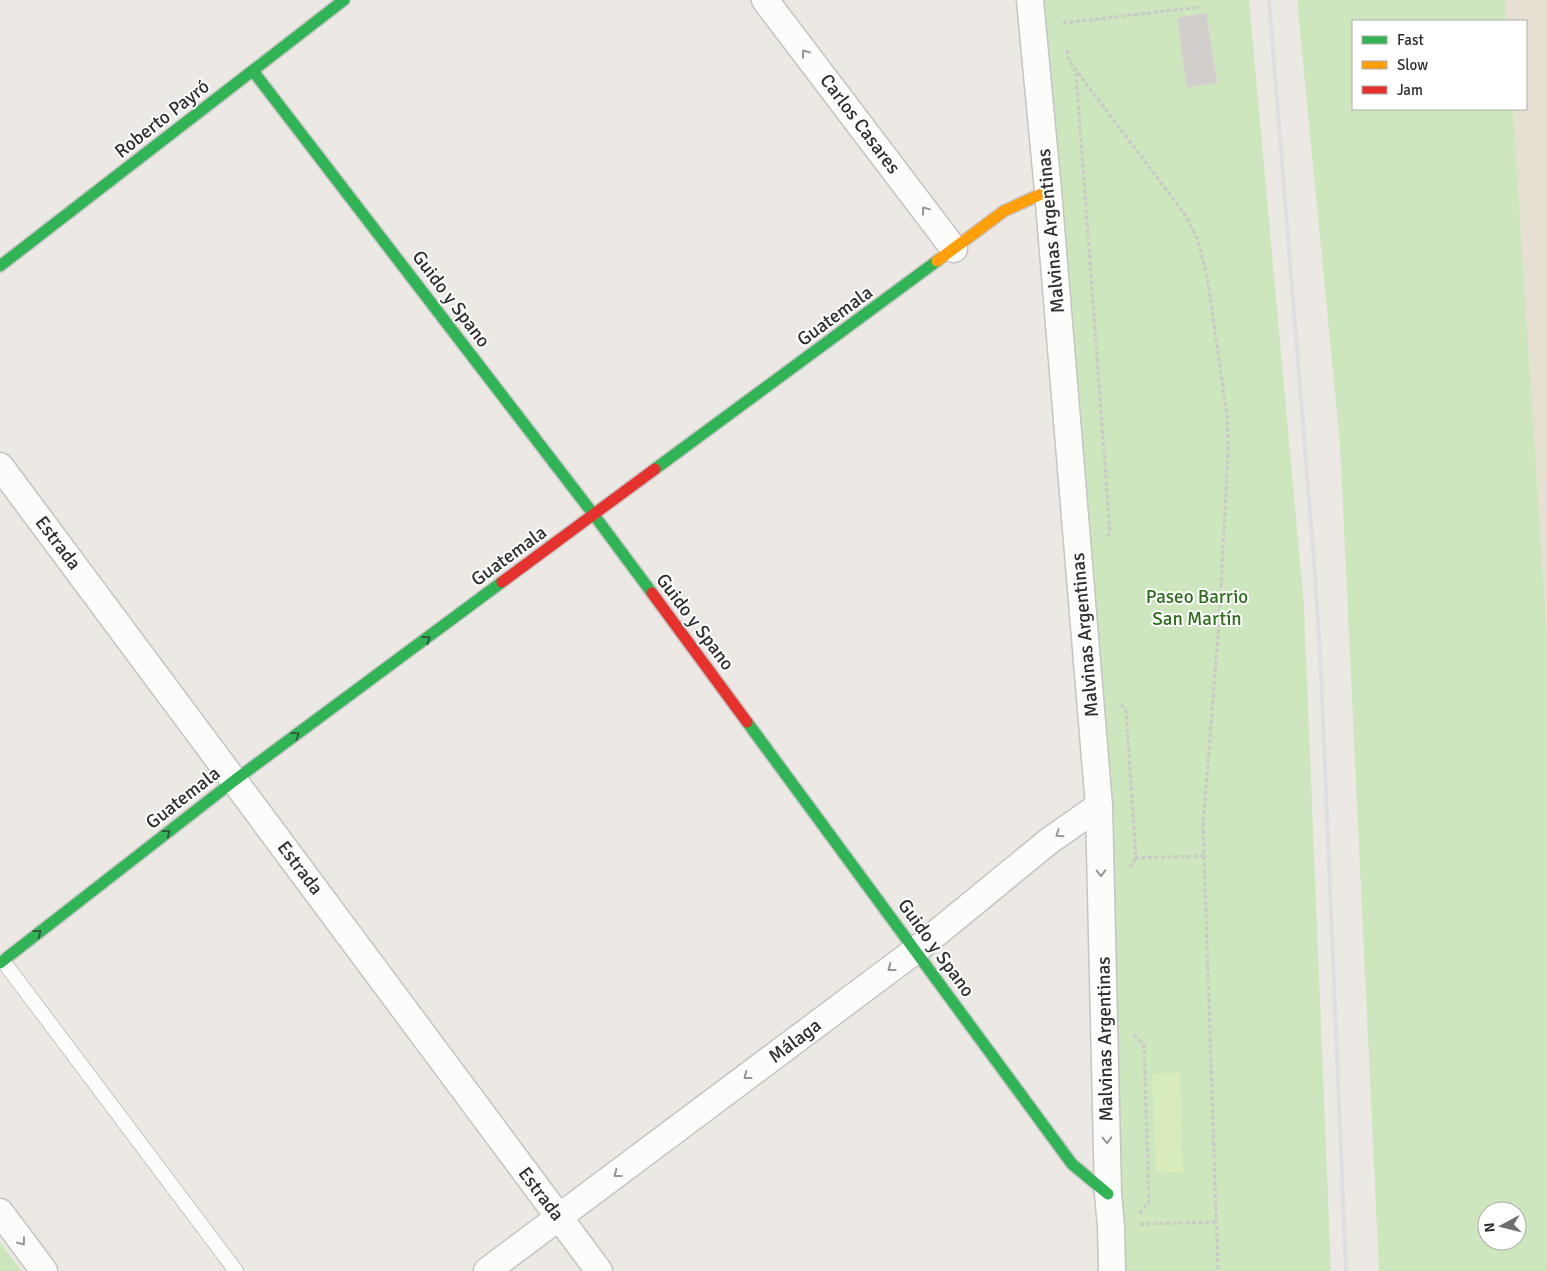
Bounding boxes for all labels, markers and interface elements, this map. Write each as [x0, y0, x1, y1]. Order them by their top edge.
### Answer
legend [1352, 20, 1527, 110]
text: Fast [1397, 31, 1424, 49]
one-way arrow [802, 49, 811, 59]
text: Slow [1397, 56, 1428, 74]
street label: Carlos Casares [815, 69, 905, 179]
street label: Roberto Payró [110, 74, 214, 163]
text: Jam [1397, 81, 1423, 99]
street label: Malvinas Argentinas [1032, 148, 1070, 314]
one-way arrow [922, 206, 931, 216]
street label: Guido y Spano [407, 246, 495, 352]
street label: Guatemala [792, 280, 878, 352]
street label: Estrada [30, 511, 86, 575]
street label: Guatemala [466, 520, 552, 592]
street label: Malvinas Argentinas [1066, 552, 1104, 718]
street label: Guido y Spano [651, 569, 739, 675]
park label: Paseo Barrio San Martín [1146, 585, 1248, 631]
one-way arrow [421, 636, 430, 644]
one-way arrow [290, 732, 300, 741]
street label: Guatemala [141, 761, 225, 835]
one-way arrow [1055, 828, 1065, 837]
one-way arrow [161, 830, 170, 839]
street label: Estrada [272, 836, 328, 900]
one-way arrow [1095, 869, 1106, 877]
street label: Guido y Spano [892, 894, 980, 1002]
one-way arrow [33, 930, 42, 939]
street label: Malvinas Argentinas [1092, 956, 1118, 1122]
one-way arrow [888, 963, 897, 971]
street label: Málaga [764, 1013, 826, 1069]
one-way arrow [744, 1071, 753, 1079]
one-way arrow [1102, 1136, 1112, 1144]
street label: Estrada [513, 1162, 569, 1226]
one-way arrow [613, 1168, 623, 1177]
north arrow [1477, 1201, 1527, 1251]
text: N [1481, 1222, 1499, 1233]
one-way arrow [16, 1236, 25, 1246]

